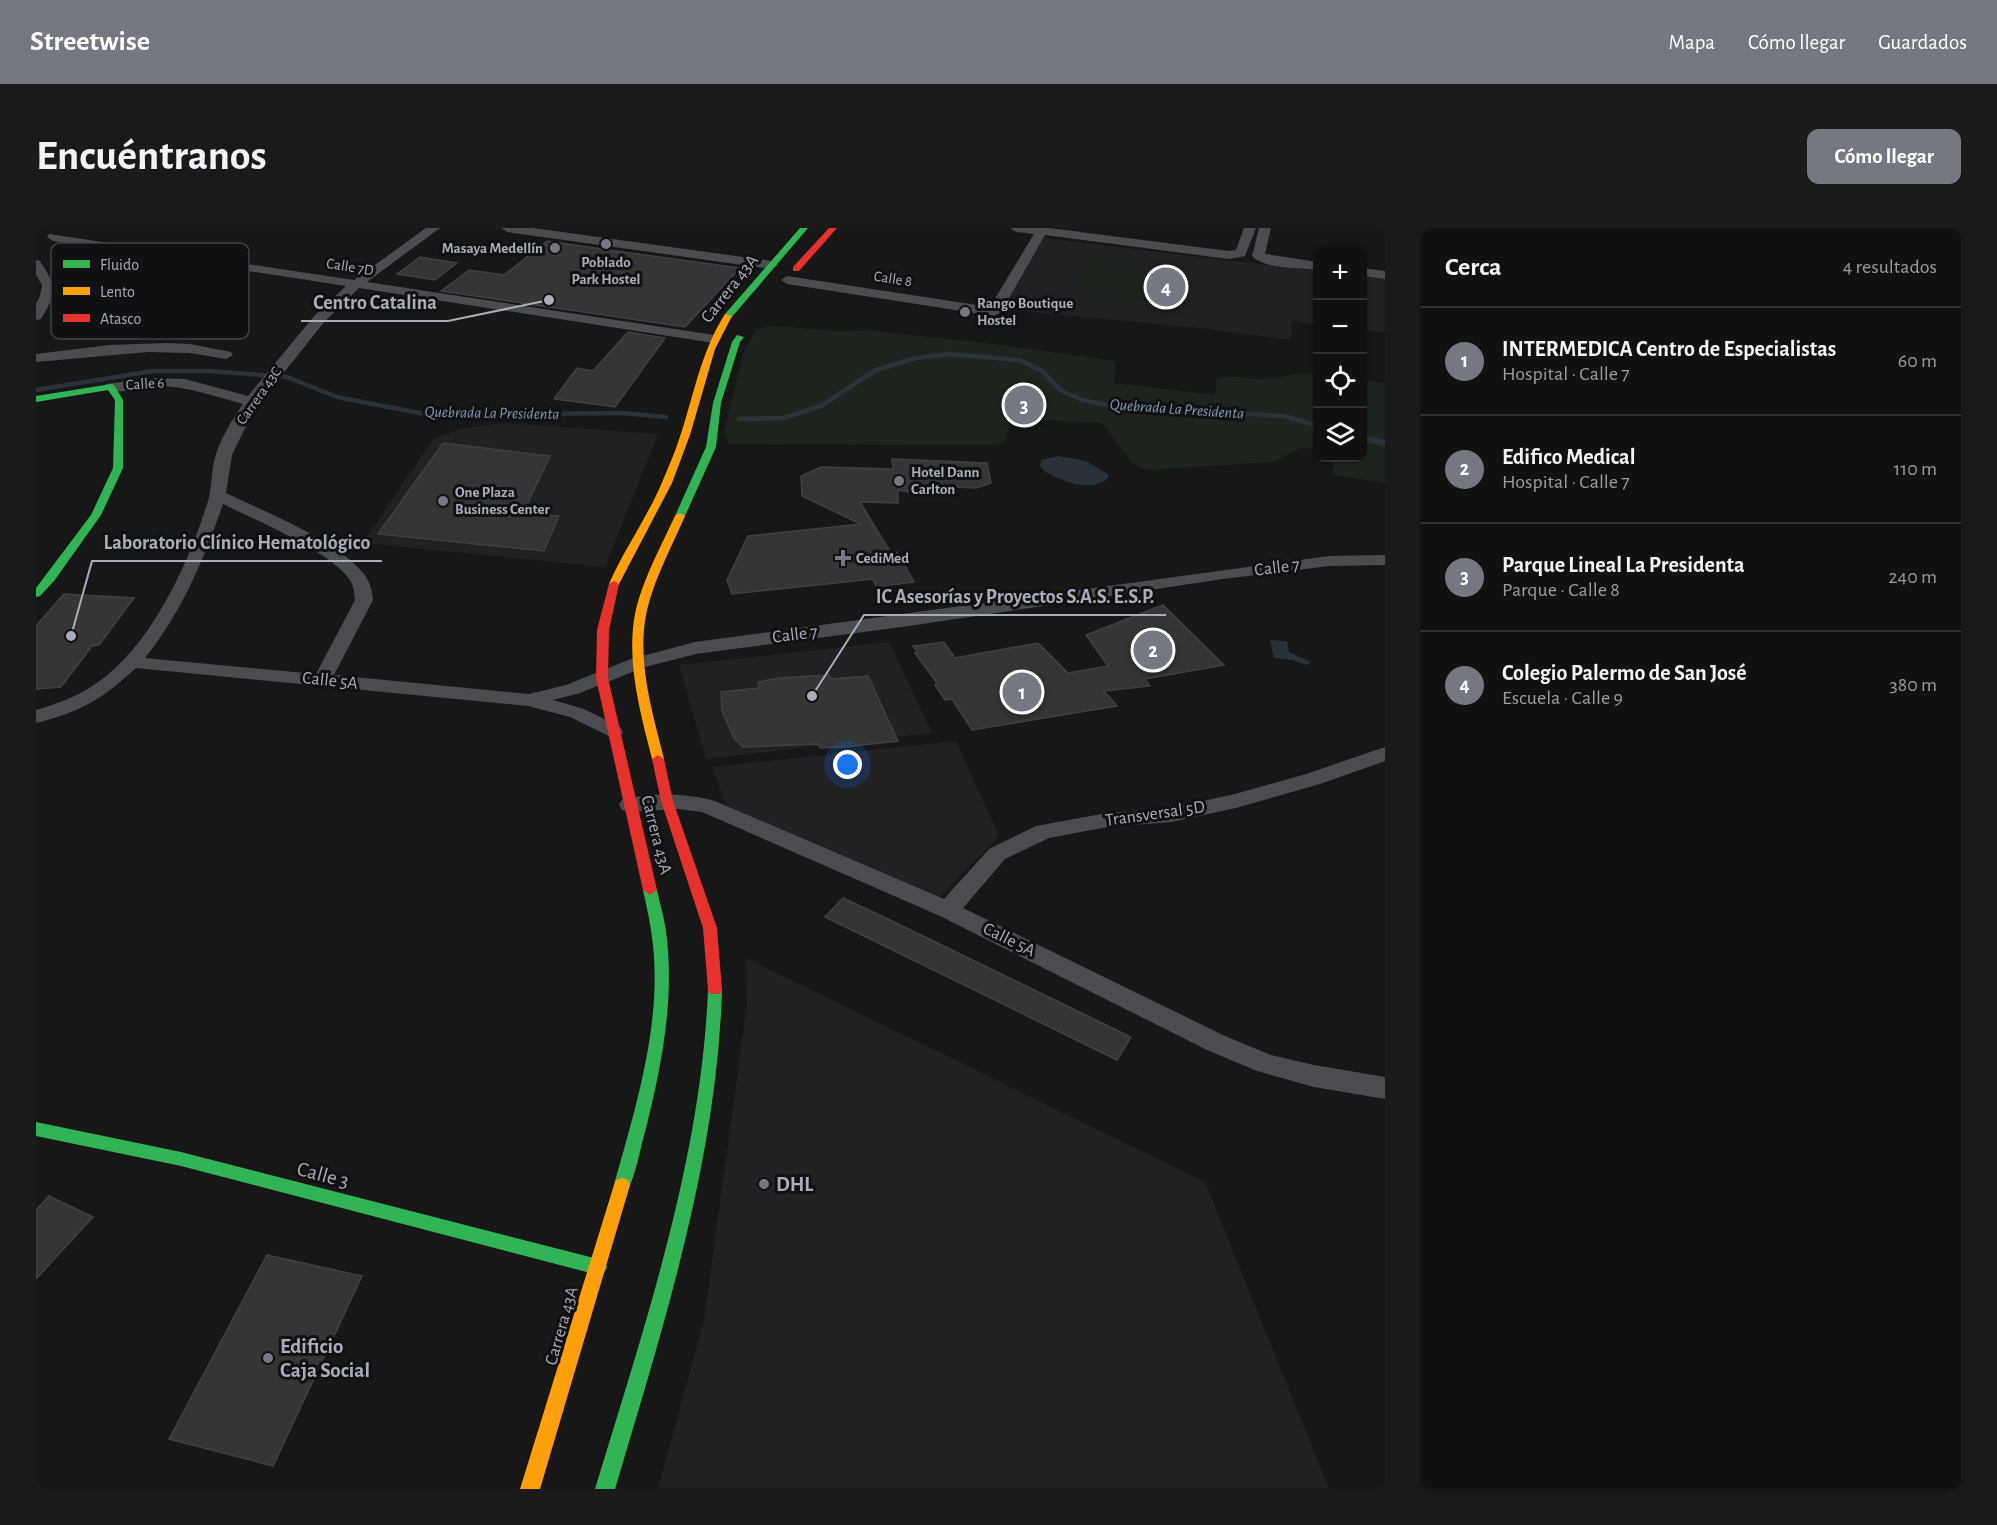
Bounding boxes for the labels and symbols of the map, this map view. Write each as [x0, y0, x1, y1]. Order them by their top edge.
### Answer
marker: Poblado Park Hostel [599, 237, 613, 251]
place label: Masaya Medellín [442, 241, 543, 256]
marker: Masaya Medellín [548, 241, 562, 255]
legend [51, 243, 249, 339]
street label: Carrera 43A [698, 251, 762, 326]
place label: Poblado Park Hostel [571, 255, 641, 287]
street label: Calle 7D [325, 256, 375, 278]
text: Fluido [100, 257, 139, 273]
pin: 4 [1146, 264, 1186, 310]
street label: Calle 8 [873, 269, 913, 289]
callout: Centro Catalina [301, 283, 448, 321]
text: Lento [100, 284, 135, 300]
text: Centro Catalina [313, 293, 437, 313]
place label: Rango Boutique Hostel [977, 296, 1073, 328]
marker: Rango Boutique Hostel [958, 305, 972, 319]
text: Atasco [100, 311, 142, 327]
street label: Carrera 43C [234, 364, 284, 428]
street label: Calle 6 [125, 375, 165, 393]
pin: 3 [1004, 382, 1044, 428]
water label: Quebrada La Presidenta [1109, 396, 1245, 423]
water label: Quebrada La Presidenta [424, 404, 560, 423]
place label: Hotel Dann Carlton [911, 465, 979, 497]
marker: Hotel Dann Carlton [892, 474, 906, 488]
place label: One Plaza Business Center [455, 485, 551, 517]
marker: One Plaza Business Center [436, 494, 450, 508]
callout: Laboratorio Clínico Hematológico [92, 523, 382, 561]
text: Laboratorio Clínico Hematológico [104, 533, 371, 553]
marker: CediMed [834, 549, 852, 567]
place label: CediMed [856, 551, 909, 566]
street label: Calle 7 [1253, 556, 1301, 580]
callout: IC Asesorías y Proyectos S.A.S. E.S.P. [864, 577, 1166, 615]
text: IC Asesorías y Proyectos S.A.S. E.S.P. [876, 587, 1154, 607]
street label: Calle 7 [771, 623, 819, 647]
pin: 2 [1134, 628, 1172, 672]
street label: Calle 5A [301, 669, 359, 693]
pin: 1 [1002, 670, 1042, 714]
your location [833, 750, 862, 779]
street label: Carrera 43A [637, 794, 675, 877]
street label: Transversal 5D [1104, 798, 1206, 830]
street label: Calle 5A [980, 920, 1039, 961]
street label: Calle 3 [295, 1158, 351, 1192]
place label: DHL [776, 1174, 814, 1195]
marker: DHL [757, 1177, 771, 1191]
street label: Carrera 43A [542, 1284, 582, 1367]
place label: Edificio Caja Social [280, 1336, 370, 1381]
marker: Edificio Caja Social [261, 1351, 275, 1365]

